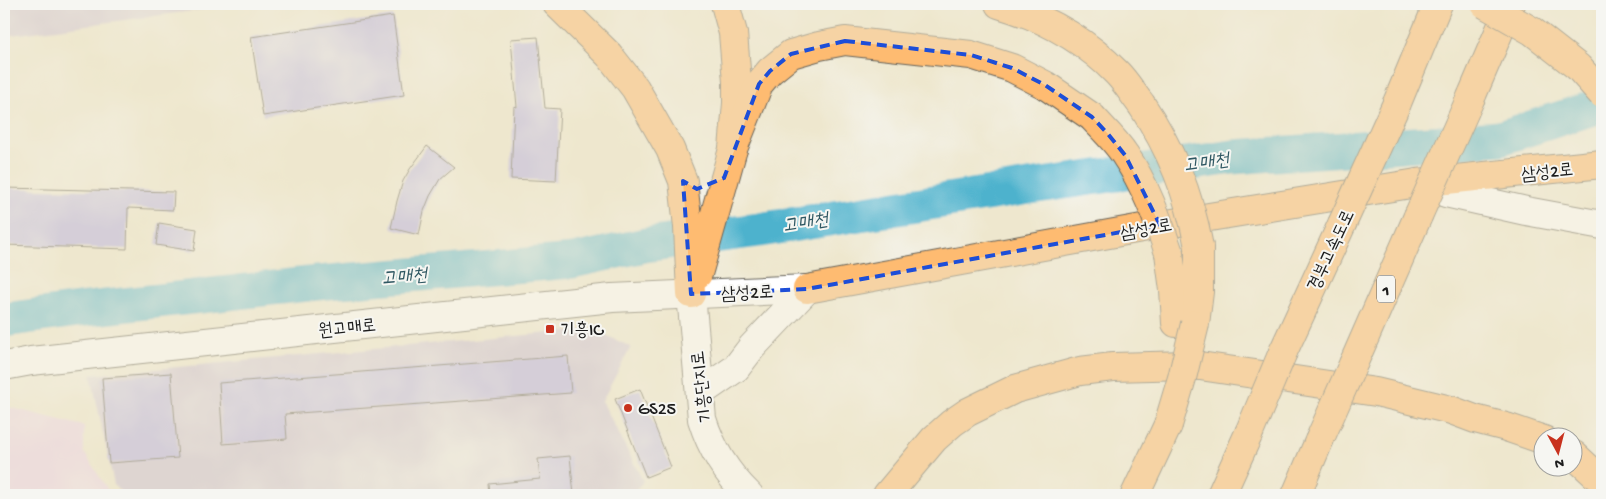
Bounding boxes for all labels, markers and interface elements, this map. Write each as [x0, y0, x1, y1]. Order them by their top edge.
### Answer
water label: 고매천 [1182, 150, 1232, 179]
street label: 삼성2로 [1520, 160, 1574, 187]
street label: 경부고속도로 [1304, 207, 1360, 295]
water label: 고매천 [781, 209, 832, 239]
street label: 삼성2로 [1119, 216, 1174, 245]
water label: 고매천 [380, 265, 430, 292]
road number: 1 [1377, 276, 1395, 302]
street label: 삼성2로 [720, 283, 774, 306]
street label: 원고매로 [317, 316, 377, 343]
place label: 기흥IC [560, 320, 604, 342]
marker: 기흥IC [544, 323, 556, 335]
street label: 기흥단지로 [688, 349, 718, 424]
place label: GS25 [638, 400, 676, 421]
marker: GS25 [622, 402, 634, 414]
north arrow [1534, 426, 1584, 476]
text: N [1554, 453, 1565, 471]

